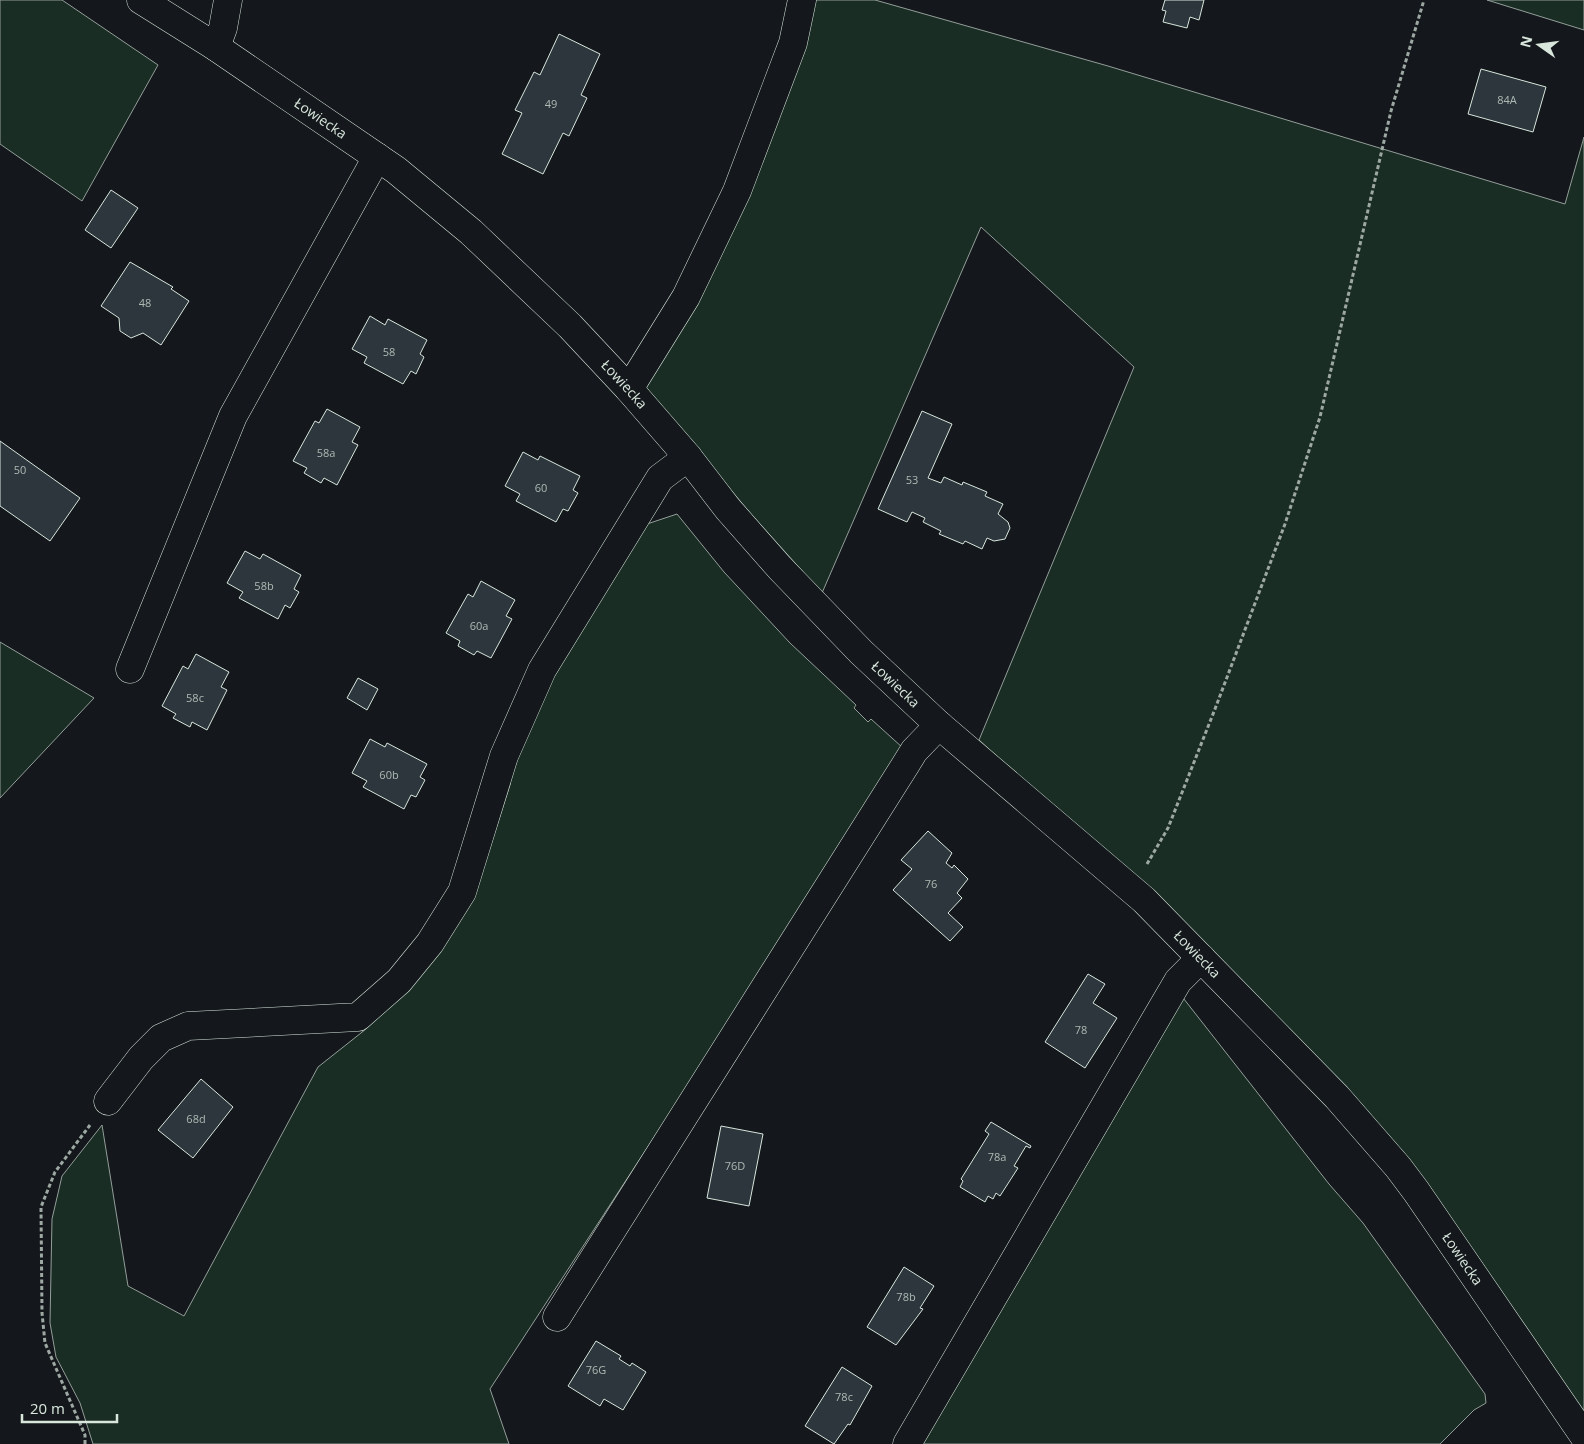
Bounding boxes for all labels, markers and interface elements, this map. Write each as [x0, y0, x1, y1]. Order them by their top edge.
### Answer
north arrow [1514, 20, 1564, 70]
text: N [1515, 34, 1536, 50]
house number: 84A [1497, 92, 1517, 107]
street label: Łowiecka [291, 93, 351, 143]
house number: 49 [545, 96, 557, 111]
house number: 48 [139, 295, 151, 310]
house number: 58 [383, 344, 395, 359]
street label: Łowiecka [597, 355, 652, 412]
house number: 58a [317, 445, 335, 460]
house number: 50 [14, 462, 26, 477]
house number: 53 [906, 472, 918, 487]
house number: 60 [535, 480, 547, 495]
house number: 58b [254, 578, 274, 593]
house number: 60a [470, 618, 488, 633]
street label: Łowiecka [868, 657, 924, 711]
house number: 58c [186, 690, 204, 705]
house number: 60b [379, 767, 399, 782]
house number: 76 [925, 876, 937, 891]
street label: Łowiecka [1170, 926, 1225, 982]
house number: 78 [1075, 1022, 1087, 1037]
house number: 68d [186, 1111, 206, 1126]
house number: 78a [988, 1149, 1006, 1164]
house number: 76D [725, 1158, 745, 1173]
street label: Łowiecka [1438, 1229, 1488, 1289]
house number: 78b [896, 1289, 916, 1304]
house number: 76G [586, 1362, 606, 1377]
house number: 78c [835, 1389, 853, 1404]
scale bar [22, 1392, 118, 1424]
text: 20 m [30, 1398, 65, 1418]

